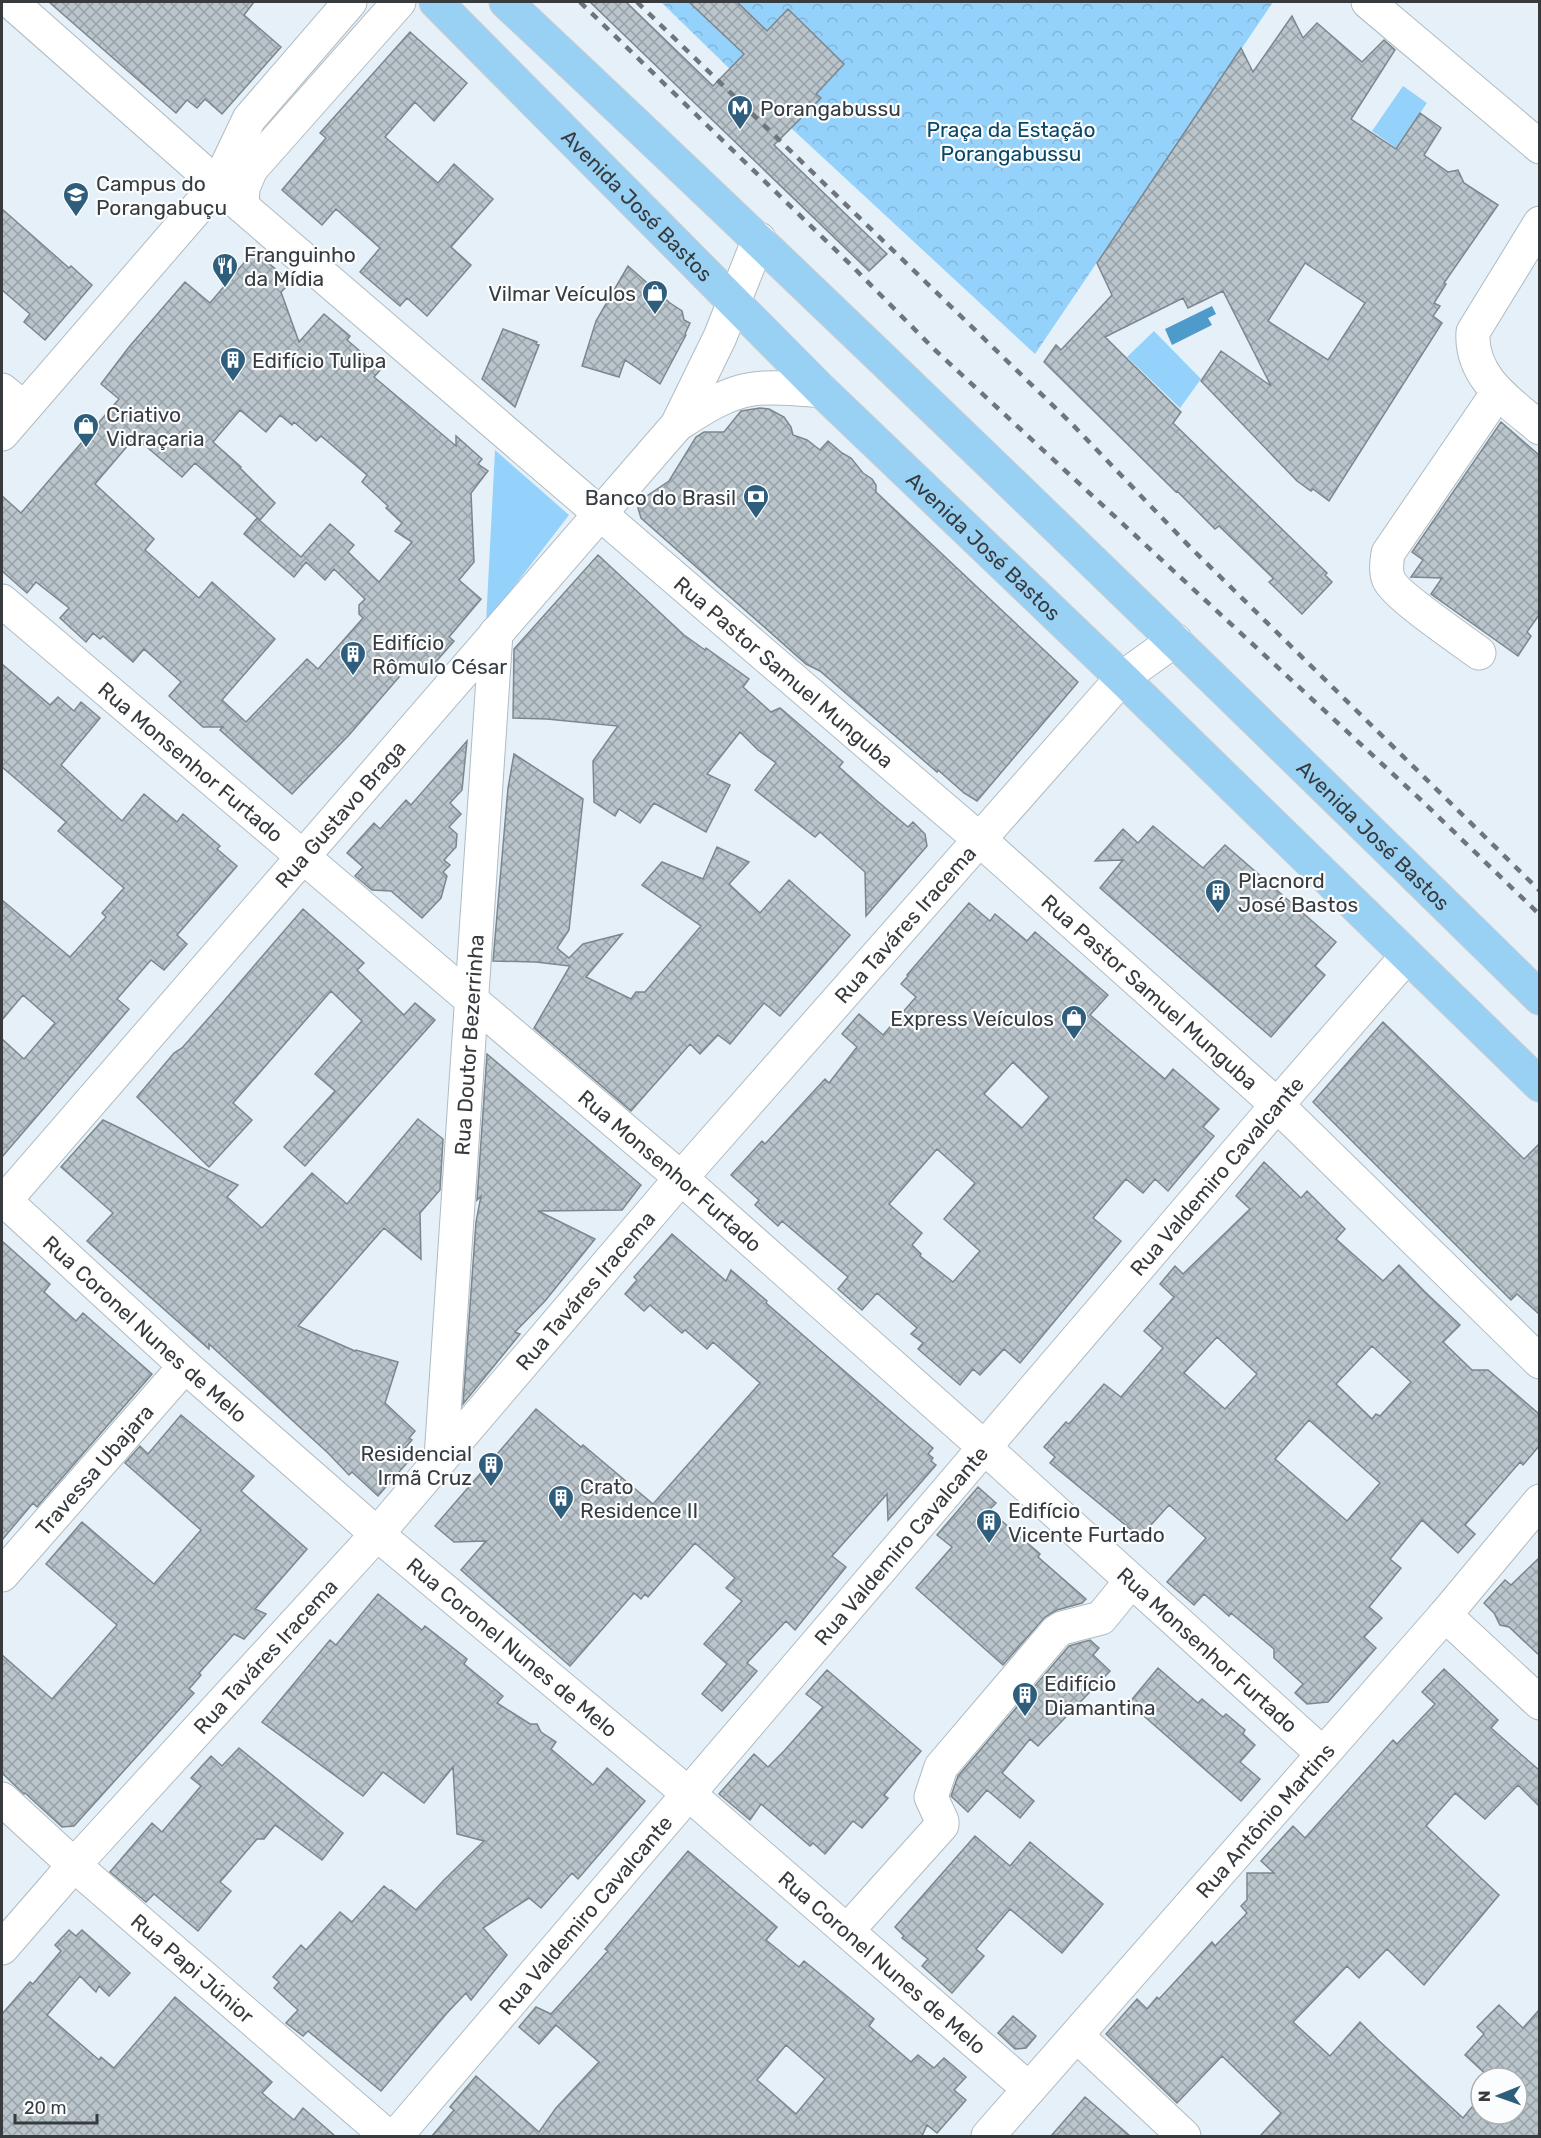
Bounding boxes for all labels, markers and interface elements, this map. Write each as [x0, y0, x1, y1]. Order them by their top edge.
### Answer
metro station icon: Porangabussu [725, 93, 755, 131]
place label: Porangabussu [760, 96, 901, 121]
park label: Praça da Estação Porangabussu [927, 117, 1095, 166]
street label: Avenida José Bastos [557, 124, 718, 286]
place label: Campus do Porangabuçu [96, 171, 227, 220]
school or university icon: Campus do Porangabuçu [61, 180, 91, 218]
place label: Franguinho da Mídia [244, 242, 356, 291]
restaurant icon: Franguinho da Mídia [210, 251, 240, 289]
shop icon: Vilmar Veículos [640, 278, 670, 316]
place label: Vilmar Veículos [488, 281, 636, 306]
building icon: Edifício Tulipa [218, 345, 248, 383]
place label: Edifício Tulipa [252, 348, 386, 373]
place label: Criativo Vidraçaria [106, 402, 205, 451]
shop icon: Criativo Vidraçaria [71, 411, 101, 449]
street label: Avenida José Bastos [902, 466, 1066, 625]
bank icon: Banco do Brasil [741, 482, 771, 520]
place label: Banco do Brasil [585, 485, 736, 510]
street label: Rua Pastor Samuel Munguba [669, 571, 899, 773]
place label: Edifício Rômulo César [372, 630, 507, 679]
building icon: Edifício Rômulo César [338, 639, 368, 677]
street label: Rua Monsenhor Furtado [94, 676, 288, 847]
street label: Rua Gustavo Braga [269, 735, 410, 893]
street label: Avenida José Bastos [1292, 755, 1455, 915]
street label: Rua Taváres Iracema [829, 841, 981, 1008]
place label: Placnord José Bastos [1238, 868, 1358, 917]
building icon: Placnord José Bastos [1203, 877, 1233, 915]
street label: Rua Pastor Samuel Munguba [1037, 889, 1263, 1095]
street label: Rua Doutor Bezerrinha [449, 934, 488, 1156]
shop icon: Express Veículos [1059, 1003, 1089, 1041]
place label: Express Veículos [890, 1006, 1054, 1031]
street label: Rua Valdemiro Cavalcante [1124, 1071, 1309, 1280]
street label: Rua Monsenhor Furtado [574, 1084, 767, 1257]
street label: Rua Taváres Iracema [510, 1206, 660, 1375]
street label: Rua Coronel Nunes de Melo [38, 1230, 253, 1427]
street label: Travessa Ubajara [30, 1399, 158, 1540]
place label: Residencial Irmã Cruz [360, 1441, 472, 1490]
street label: Rua Valdemiro Cavalcante [809, 1441, 993, 1650]
building icon: Residencial Irmã Cruz [476, 1450, 506, 1488]
place label: Crato Residence II [580, 1474, 698, 1523]
building icon: Crato Residence II [546, 1483, 576, 1521]
place label: Edifício Vicente Furtado [1008, 1498, 1165, 1547]
building icon: Edifício Vicente Furtado [974, 1507, 1004, 1545]
street label: Rua Coronel Nunes de Melo [402, 1552, 623, 1742]
street label: Rua Monsenhor Furtado [1112, 1562, 1303, 1738]
street label: Rua Taváres Iracema [188, 1573, 342, 1739]
place label: Edifício Diamantina [1044, 1671, 1156, 1720]
building icon: Edifício Diamantina [1010, 1680, 1040, 1718]
street label: Rua Antônio Martins [1190, 1738, 1340, 1903]
street label: Rua Valdemiro Cavalcante [493, 1810, 677, 2019]
street label: Rua Coronel Nunes de Melo [774, 1865, 991, 2059]
street label: Rua Papi Júnior [126, 1908, 260, 2028]
north arrow [1469, 2066, 1529, 2126]
scale bar [15, 2087, 98, 2125]
text: N [1475, 2090, 1494, 2102]
text: 20 m [24, 2097, 66, 2119]

